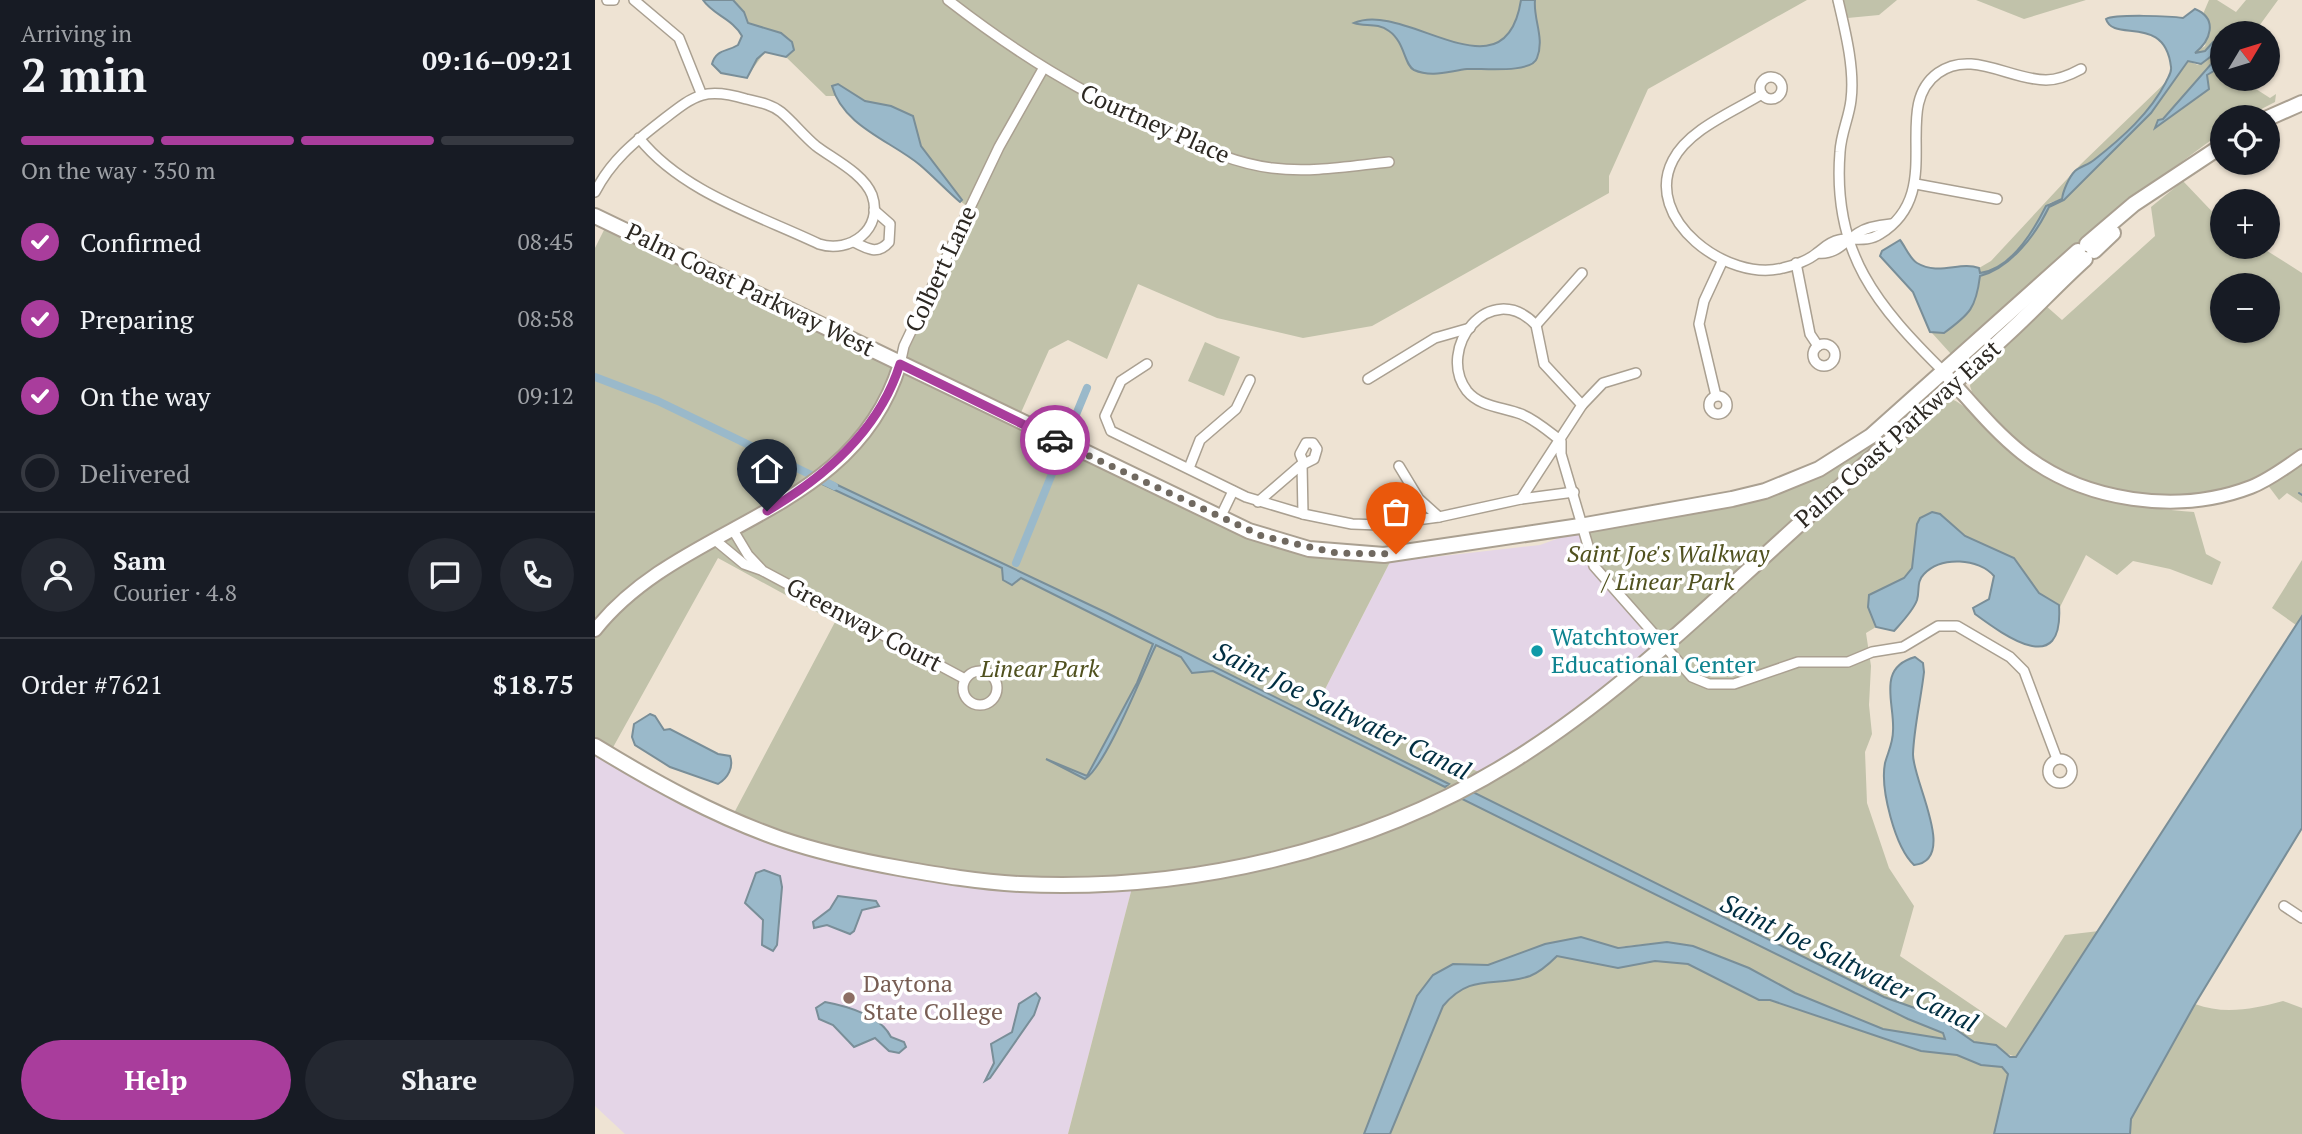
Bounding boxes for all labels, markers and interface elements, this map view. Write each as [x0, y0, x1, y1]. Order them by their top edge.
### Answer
text: Arriving in [21, 18, 132, 49]
north arrow [2210, 21, 2280, 91]
map controls [2210, 21, 2280, 343]
text: 09:16–09:21 [422, 43, 574, 77]
text: 2 min [21, 44, 147, 105]
street label: Courtney Place [1076, 76, 1235, 170]
button: locate [2210, 105, 2280, 175]
text: On the way · 350 m [21, 155, 215, 186]
button: + [2210, 189, 2280, 259]
street label: Colbert Lane [897, 200, 983, 337]
street label: Palm Coast Parkway West [621, 215, 880, 363]
icon: check [21, 223, 59, 261]
text: Confirmed [80, 225, 201, 259]
text: 08:45 [517, 226, 574, 257]
button: − [2210, 273, 2280, 343]
icon: check [21, 300, 59, 338]
text: Preparing [80, 302, 193, 336]
text: 08:58 [517, 303, 574, 334]
street label: Palm Coast Parkway East [1788, 332, 2007, 534]
icon: check [21, 377, 59, 415]
text: On the way [80, 379, 211, 413]
text: 09:12 [517, 380, 574, 411]
courier [1020, 405, 1090, 475]
icon: car [1036, 421, 1074, 459]
pin [737, 439, 797, 511]
icon: home [748, 450, 786, 488]
text: Delivered [80, 456, 190, 490]
pin [1366, 482, 1426, 554]
icon: bag [1377, 493, 1415, 531]
park label: Saint Joe's Walkway / Linear Park [1567, 537, 1770, 597]
button: person [21, 538, 95, 612]
button: chat [408, 538, 482, 612]
button: phone [500, 538, 574, 612]
text: Sam [113, 543, 166, 577]
street label: Greenway Court [781, 570, 948, 679]
text: Courier · 4.8 [113, 577, 237, 608]
place label: Watchtower Educational Center [1551, 620, 1756, 680]
water label: Saint Joe Saltwater Canal [1208, 633, 1477, 787]
marker: Watchtower Educational Center [1529, 643, 1545, 659]
park label: Linear Park [980, 652, 1100, 684]
text: Order #7621 [21, 667, 163, 701]
text: $18.75 [493, 667, 574, 701]
water label: Saint Joe Saltwater Canal [1715, 885, 1984, 1039]
place label: Daytona State College [863, 967, 1003, 1027]
marker: Daytona State College [841, 990, 857, 1006]
button: Help [21, 1040, 291, 1120]
button: Share [305, 1040, 574, 1120]

